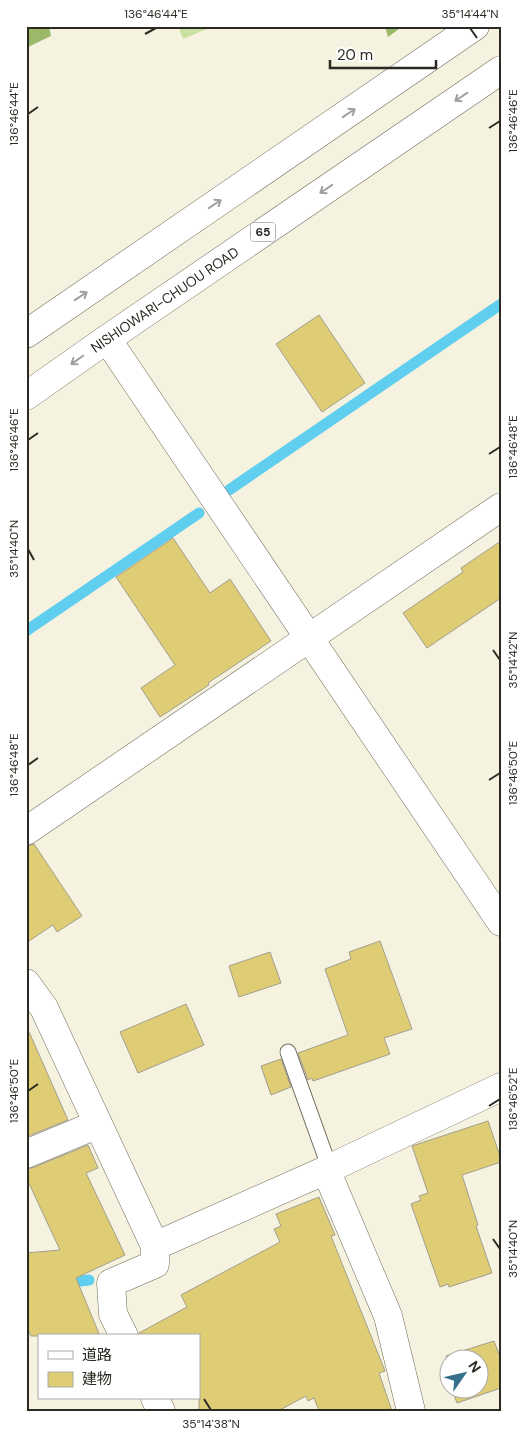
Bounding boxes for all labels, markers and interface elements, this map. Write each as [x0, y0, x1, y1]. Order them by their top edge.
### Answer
text: 136°46'44"E [124, 6, 188, 22]
text: 35°14'44"N [441, 6, 499, 22]
scale bar [330, 38, 436, 70]
text: 20 m [337, 45, 373, 65]
text: 136°46'44"E [6, 82, 22, 146]
text: 136°46'46"E [505, 89, 521, 153]
one-way arrow [454, 92, 468, 102]
one-way arrow [342, 108, 356, 118]
one-way arrow [320, 184, 334, 194]
one-way arrow [208, 199, 222, 209]
road number: 65 [250, 222, 276, 242]
street label: NISHIOWARI-CHUOU ROAD [87, 243, 242, 357]
one-way arrow [74, 291, 88, 301]
one-way arrow [70, 355, 84, 365]
text: 136°46'46"E [6, 408, 22, 472]
text: 136°46'48"E [505, 415, 521, 479]
text: 35°14'40"N [6, 520, 22, 578]
text: 35°14'42"N [505, 632, 521, 688]
text: 136°46'48"E [6, 733, 22, 797]
text: 136°46'50"E [505, 740, 521, 805]
text: 136°46'50"E [6, 1058, 22, 1123]
text: 136°46'52"E [505, 1067, 521, 1131]
text: 35°14'40"N [505, 1220, 521, 1278]
legend [38, 1334, 200, 1400]
text: 道路 [82, 1345, 112, 1365]
north arrow [440, 1350, 490, 1400]
text: N [464, 1357, 485, 1376]
text: 建物 [82, 1369, 112, 1389]
text: 35°14'38"N [182, 1416, 240, 1432]

